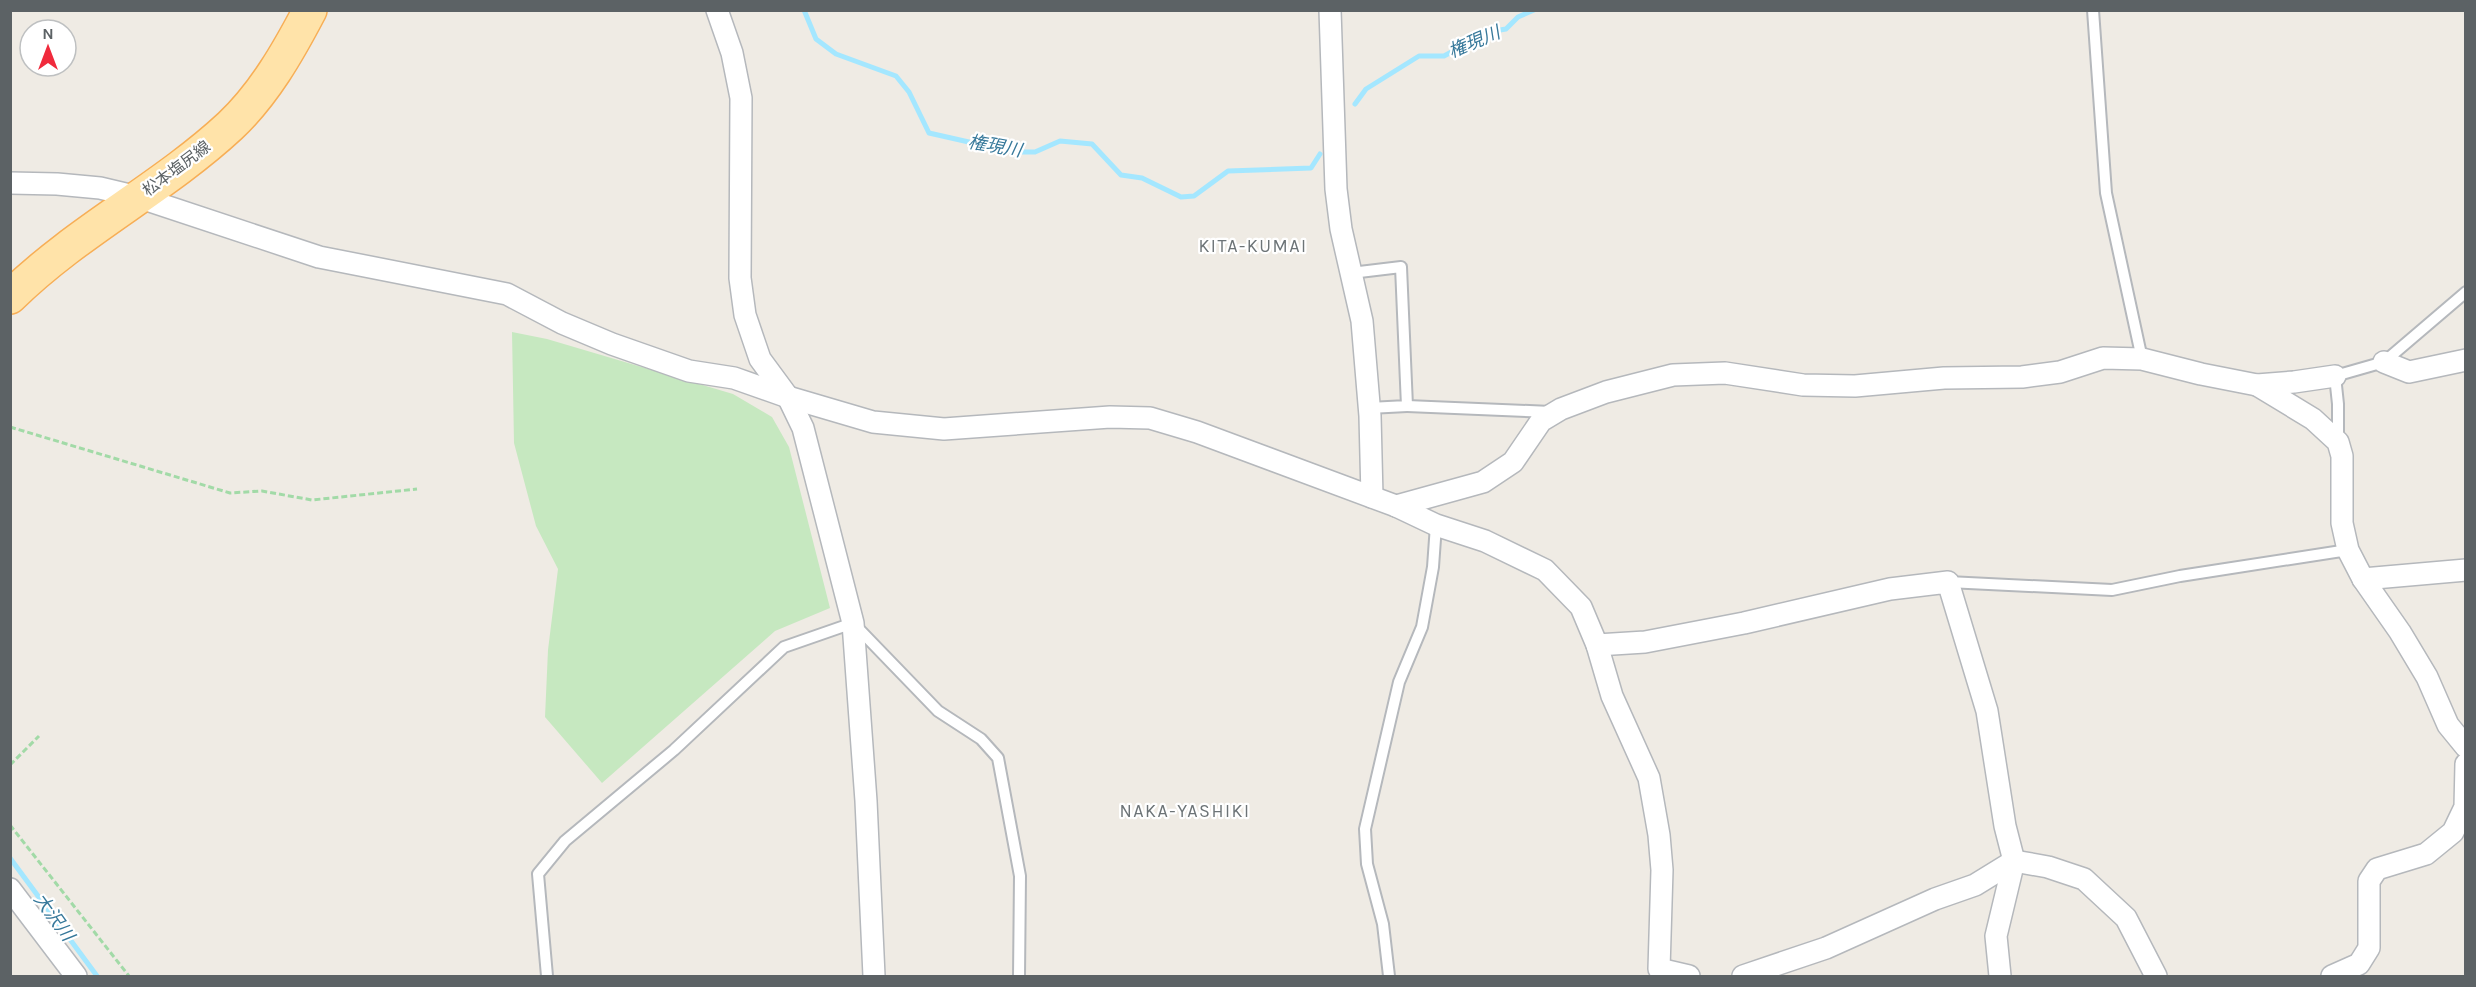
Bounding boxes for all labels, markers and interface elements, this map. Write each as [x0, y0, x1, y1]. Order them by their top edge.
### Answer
north arrow [18, 18, 78, 78]
water label: 権現川 [1445, 21, 1505, 63]
text: N [42, 24, 54, 43]
water label: 権現川 [967, 130, 1025, 162]
street label: 松本塩尻線 [139, 137, 214, 200]
district label: KITA-KUMAI [1198, 235, 1308, 257]
district label: NAKA-YASHIKI [1119, 800, 1251, 822]
water label: 大沢川 [29, 889, 80, 947]

